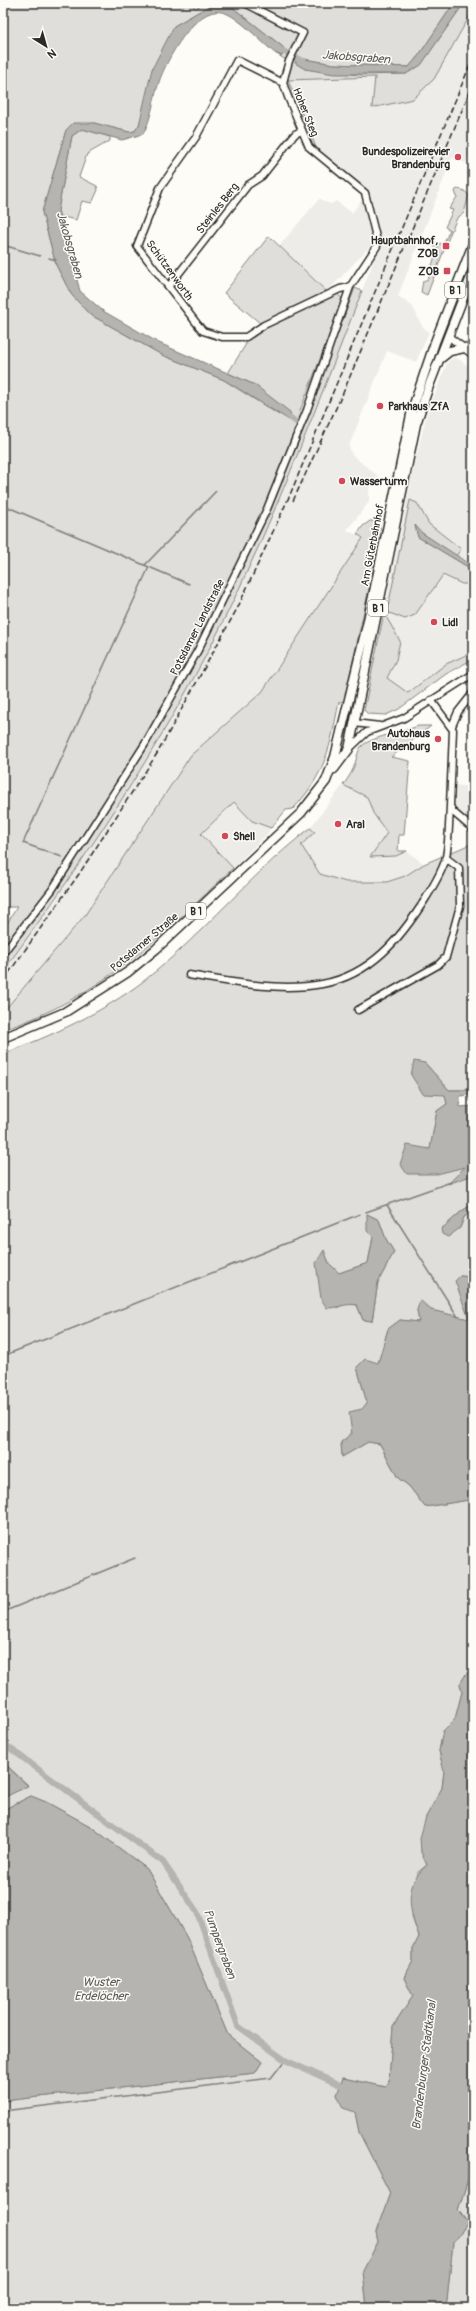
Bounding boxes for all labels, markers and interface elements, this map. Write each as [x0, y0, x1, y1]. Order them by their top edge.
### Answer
north arrow [26, 26, 66, 66]
text: N [44, 46, 59, 61]
water label: Jakobsgraben [321, 48, 392, 67]
street label: Hoher Steg [290, 86, 321, 139]
place label: Bundespolizeirevier Brandenburg [362, 145, 451, 171]
marker: Bundespolizeirevier Brandenburg [453, 152, 463, 162]
street label: Steinles Berg [194, 180, 242, 236]
water label: Jakobsgraben [53, 210, 86, 281]
place label: Hauptbahnhof, ZOB [371, 234, 438, 260]
street label: Schützenworth [143, 238, 196, 303]
marker: Hauptbahnhof, ZOB [441, 241, 451, 251]
place label: ZOB [418, 265, 439, 278]
marker: ZOB [442, 266, 452, 276]
road number: B 1 [445, 282, 465, 298]
place label: Parkhaus ZfA [388, 400, 450, 413]
marker: Parkhaus ZfA [375, 401, 385, 411]
place label: Wasserturm [350, 475, 408, 488]
marker: Wasserturm [337, 476, 347, 486]
street label: Am Güterbahnhof [358, 502, 387, 587]
street label: Potsdamer Landstraße [168, 577, 228, 677]
road number: B 1 [368, 600, 388, 616]
place label: Lidl [442, 616, 459, 629]
marker: Lidl [429, 617, 439, 627]
place label: Autohaus Brandenburg [372, 727, 430, 753]
marker: Autohaus Brandenburg [433, 734, 443, 744]
place label: Aral [346, 818, 365, 831]
marker: Aral [333, 819, 343, 829]
place label: Shell [233, 830, 256, 843]
marker: Shell [220, 831, 230, 841]
road number: B 1 [186, 903, 206, 919]
street label: Potsdamer Straße [108, 910, 181, 975]
water label: Pumpergraben [200, 1907, 239, 1982]
water label: Wuster Erdelöcher [74, 1975, 129, 2004]
water label: Brandenburger Stadtkanal [409, 1998, 440, 2131]

